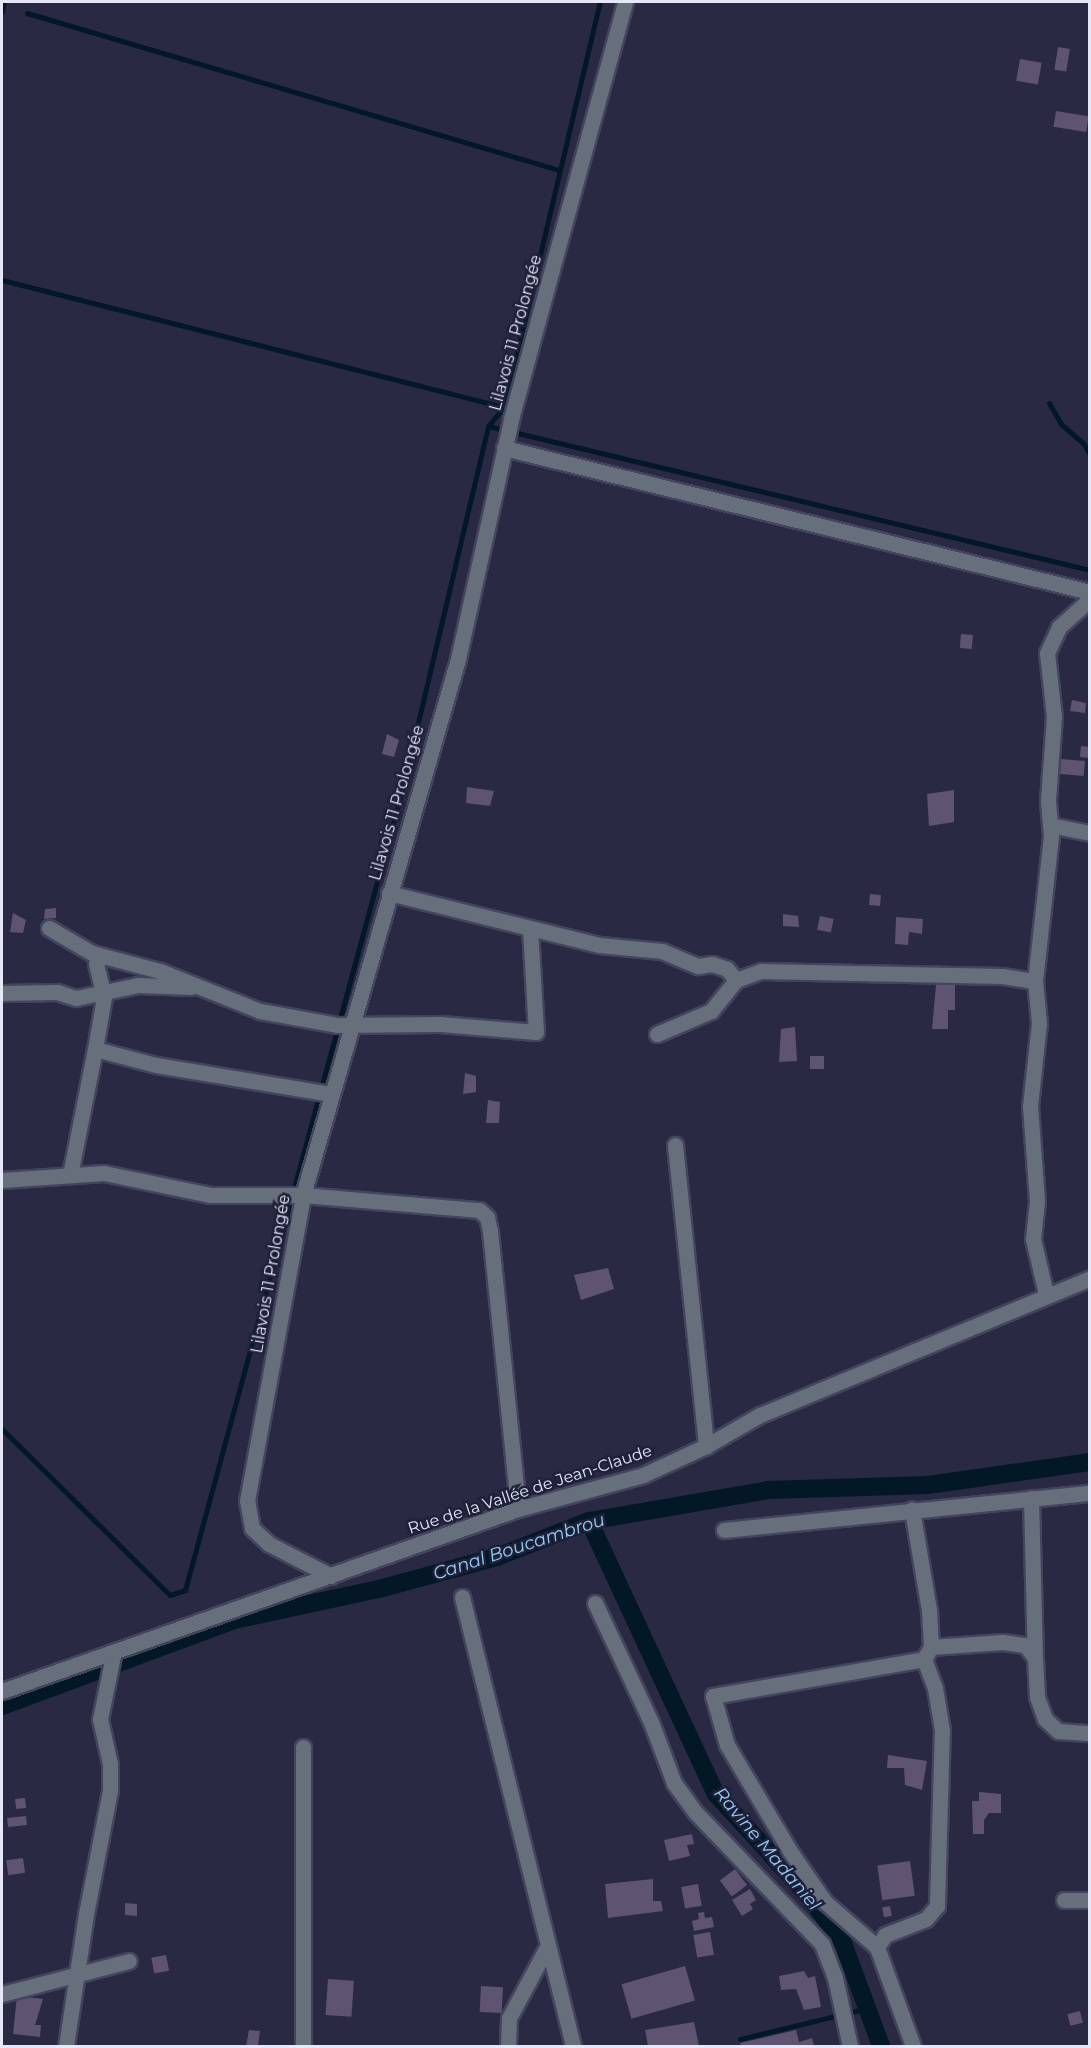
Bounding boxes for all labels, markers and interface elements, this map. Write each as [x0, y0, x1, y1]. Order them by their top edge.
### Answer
street label: Lilavois 11 Prolongée [486, 253, 546, 413]
street label: Lilavois 11 Prolongée [366, 723, 428, 883]
street label: Lilavois 11 Prolongée [248, 1193, 294, 1355]
street label: Rue de la Vallée de Jean-Claude [405, 1441, 655, 1539]
water label: Canal Boucambrou [430, 1509, 608, 1585]
water label: Ravine Madaniel [709, 1783, 825, 1915]

